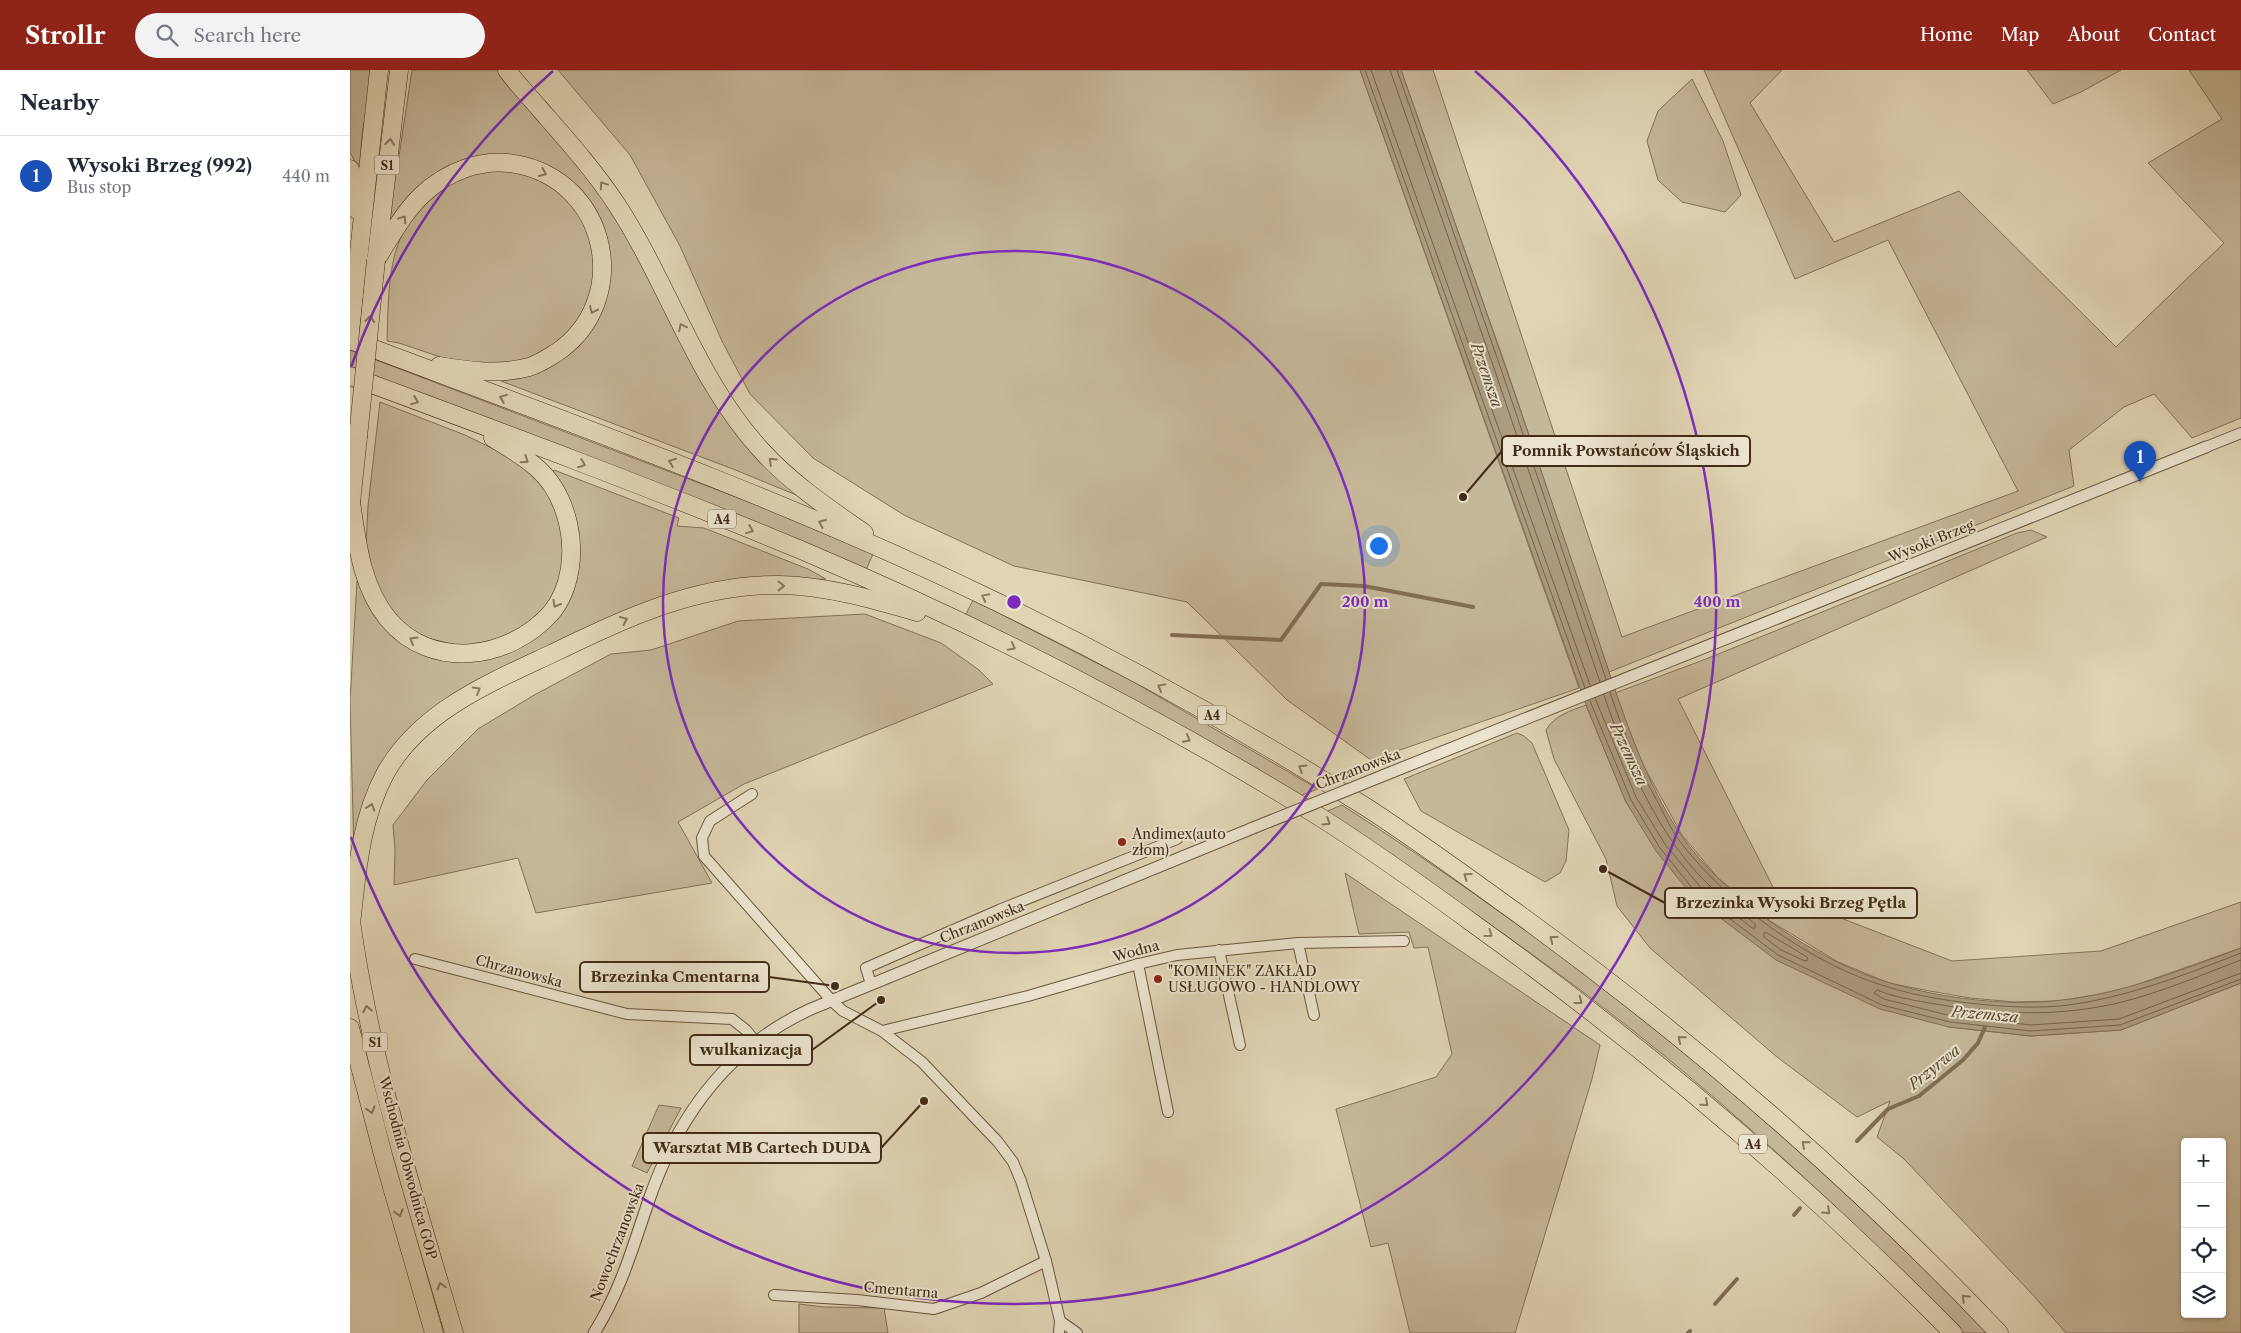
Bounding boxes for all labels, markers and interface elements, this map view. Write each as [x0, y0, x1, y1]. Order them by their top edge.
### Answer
search box [135, 13, 485, 58]
text: Strollr [25, 21, 105, 50]
icon: search [153, 21, 181, 49]
text: Search here [193, 24, 301, 47]
text: Home [1920, 24, 1973, 46]
text: Map [2001, 24, 2039, 46]
text: About [2067, 24, 2120, 46]
text: Contact [2148, 24, 2216, 46]
text: Nearby [20, 90, 99, 115]
one-way arrow [384, 138, 395, 146]
text: Wysoki Brzeg (992) [67, 154, 252, 177]
road number: S1 [374, 156, 400, 174]
text: 1 [32, 166, 40, 186]
text: 440 m [282, 166, 330, 186]
one-way arrow [538, 167, 547, 177]
text: Bus stop [67, 177, 131, 197]
one-way arrow [600, 181, 610, 190]
one-way arrow [396, 215, 406, 224]
one-way arrow [588, 305, 599, 314]
one-way arrow [364, 315, 375, 323]
one-way arrow [678, 323, 688, 332]
water label: Przemsza [1467, 339, 1507, 410]
one-way arrow [499, 394, 508, 404]
one-way arrow [410, 395, 419, 405]
callout: Pomnik Powstańców Śląskich [1502, 436, 1750, 466]
text: Pomnik Powstańców Śląskich [1512, 441, 1741, 460]
pin: 1 [2124, 441, 2156, 482]
one-way arrow [520, 454, 529, 463]
one-way arrow [577, 458, 586, 468]
one-way arrow [668, 458, 676, 468]
one-way arrow [769, 458, 778, 467]
road number: A4 [708, 509, 736, 528]
street label: Wysoki Brzeg [1885, 515, 1977, 567]
one-way arrow [818, 519, 827, 530]
one-way arrow [745, 524, 753, 534]
your location [1366, 533, 1392, 559]
one-way arrow [778, 581, 786, 591]
one-way arrow [981, 592, 990, 603]
text: 200 m [1342, 592, 1388, 611]
text: 400 m [1694, 592, 1740, 611]
centre of rings [1005, 593, 1023, 611]
one-way arrow [552, 599, 562, 608]
one-way arrow [619, 615, 628, 626]
one-way arrow [410, 636, 419, 646]
one-way arrow [1007, 641, 1016, 652]
one-way arrow [1157, 683, 1166, 693]
one-way arrow [472, 687, 481, 697]
road number: A4 [1198, 706, 1226, 724]
water label: Przemsza [1606, 719, 1652, 789]
one-way arrow [1182, 733, 1191, 743]
street label: Chrzanowska [1313, 744, 1404, 793]
one-way arrow [1298, 765, 1307, 774]
one-way arrow [365, 804, 375, 812]
one-way arrow [1321, 815, 1330, 825]
place label: Andimex(auto złom) [1131, 825, 1226, 859]
marker: Andimex(auto złom) [1116, 836, 1128, 848]
one-way arrow [1463, 873, 1472, 883]
callout: Brzezinka Wysoki Brzeg Pętla [1665, 888, 1917, 918]
text: Brzezinka Wysoki Brzeg Pętla [1676, 893, 1907, 912]
street label: Chrzanowska [937, 897, 1027, 947]
one-way arrow [1483, 928, 1493, 937]
street label: Wodna [1110, 936, 1162, 966]
one-way arrow [1549, 936, 1559, 945]
street label: Chrzanowska [473, 951, 565, 991]
callout: Brzezinka Cmentarna [580, 962, 769, 992]
place label: "KOMINEK" ZAKŁAD USŁUGOWO - HANDLOWY [1168, 962, 1362, 996]
text: Brzezinka Cmentarna [590, 967, 760, 986]
marker: "KOMINEK" ZAKŁAD USŁUGOWO - HANDLOWY [1152, 973, 1164, 985]
one-way arrow [1573, 995, 1583, 1004]
water label: Przemsza [1950, 1002, 2019, 1026]
one-way arrow [363, 1005, 373, 1013]
road number: S1 [362, 1032, 388, 1052]
callout: wulkanizacja [690, 1035, 812, 1065]
one-way arrow [1678, 1036, 1687, 1044]
text: wulkanizacja [699, 1040, 803, 1059]
water label: Przyrwa [1904, 1040, 1964, 1094]
street label: Wschodnia Obwodnica GOP [375, 1073, 441, 1262]
one-way arrow [1700, 1097, 1709, 1106]
one-way arrow [365, 1105, 375, 1113]
callout: Warsztat MB Cartech DUDA [643, 1133, 881, 1163]
road number: A4 [1739, 1134, 1767, 1154]
text: Warsztat MB Cartech DUDA [652, 1138, 871, 1157]
map controls [2181, 1138, 2226, 1318]
button: + [2181, 1138, 2226, 1183]
one-way arrow [1801, 1141, 1810, 1150]
street label: Nowochrzanowska [586, 1180, 648, 1304]
button: − [2181, 1183, 2226, 1228]
one-way arrow [1821, 1205, 1830, 1214]
one-way arrow [393, 1208, 404, 1217]
button: locate [2181, 1228, 2226, 1273]
button: layers [2181, 1273, 2226, 1318]
street label: Cmentarna [863, 1278, 940, 1302]
one-way arrow [436, 1283, 446, 1291]
one-way arrow [1962, 1295, 1971, 1304]

